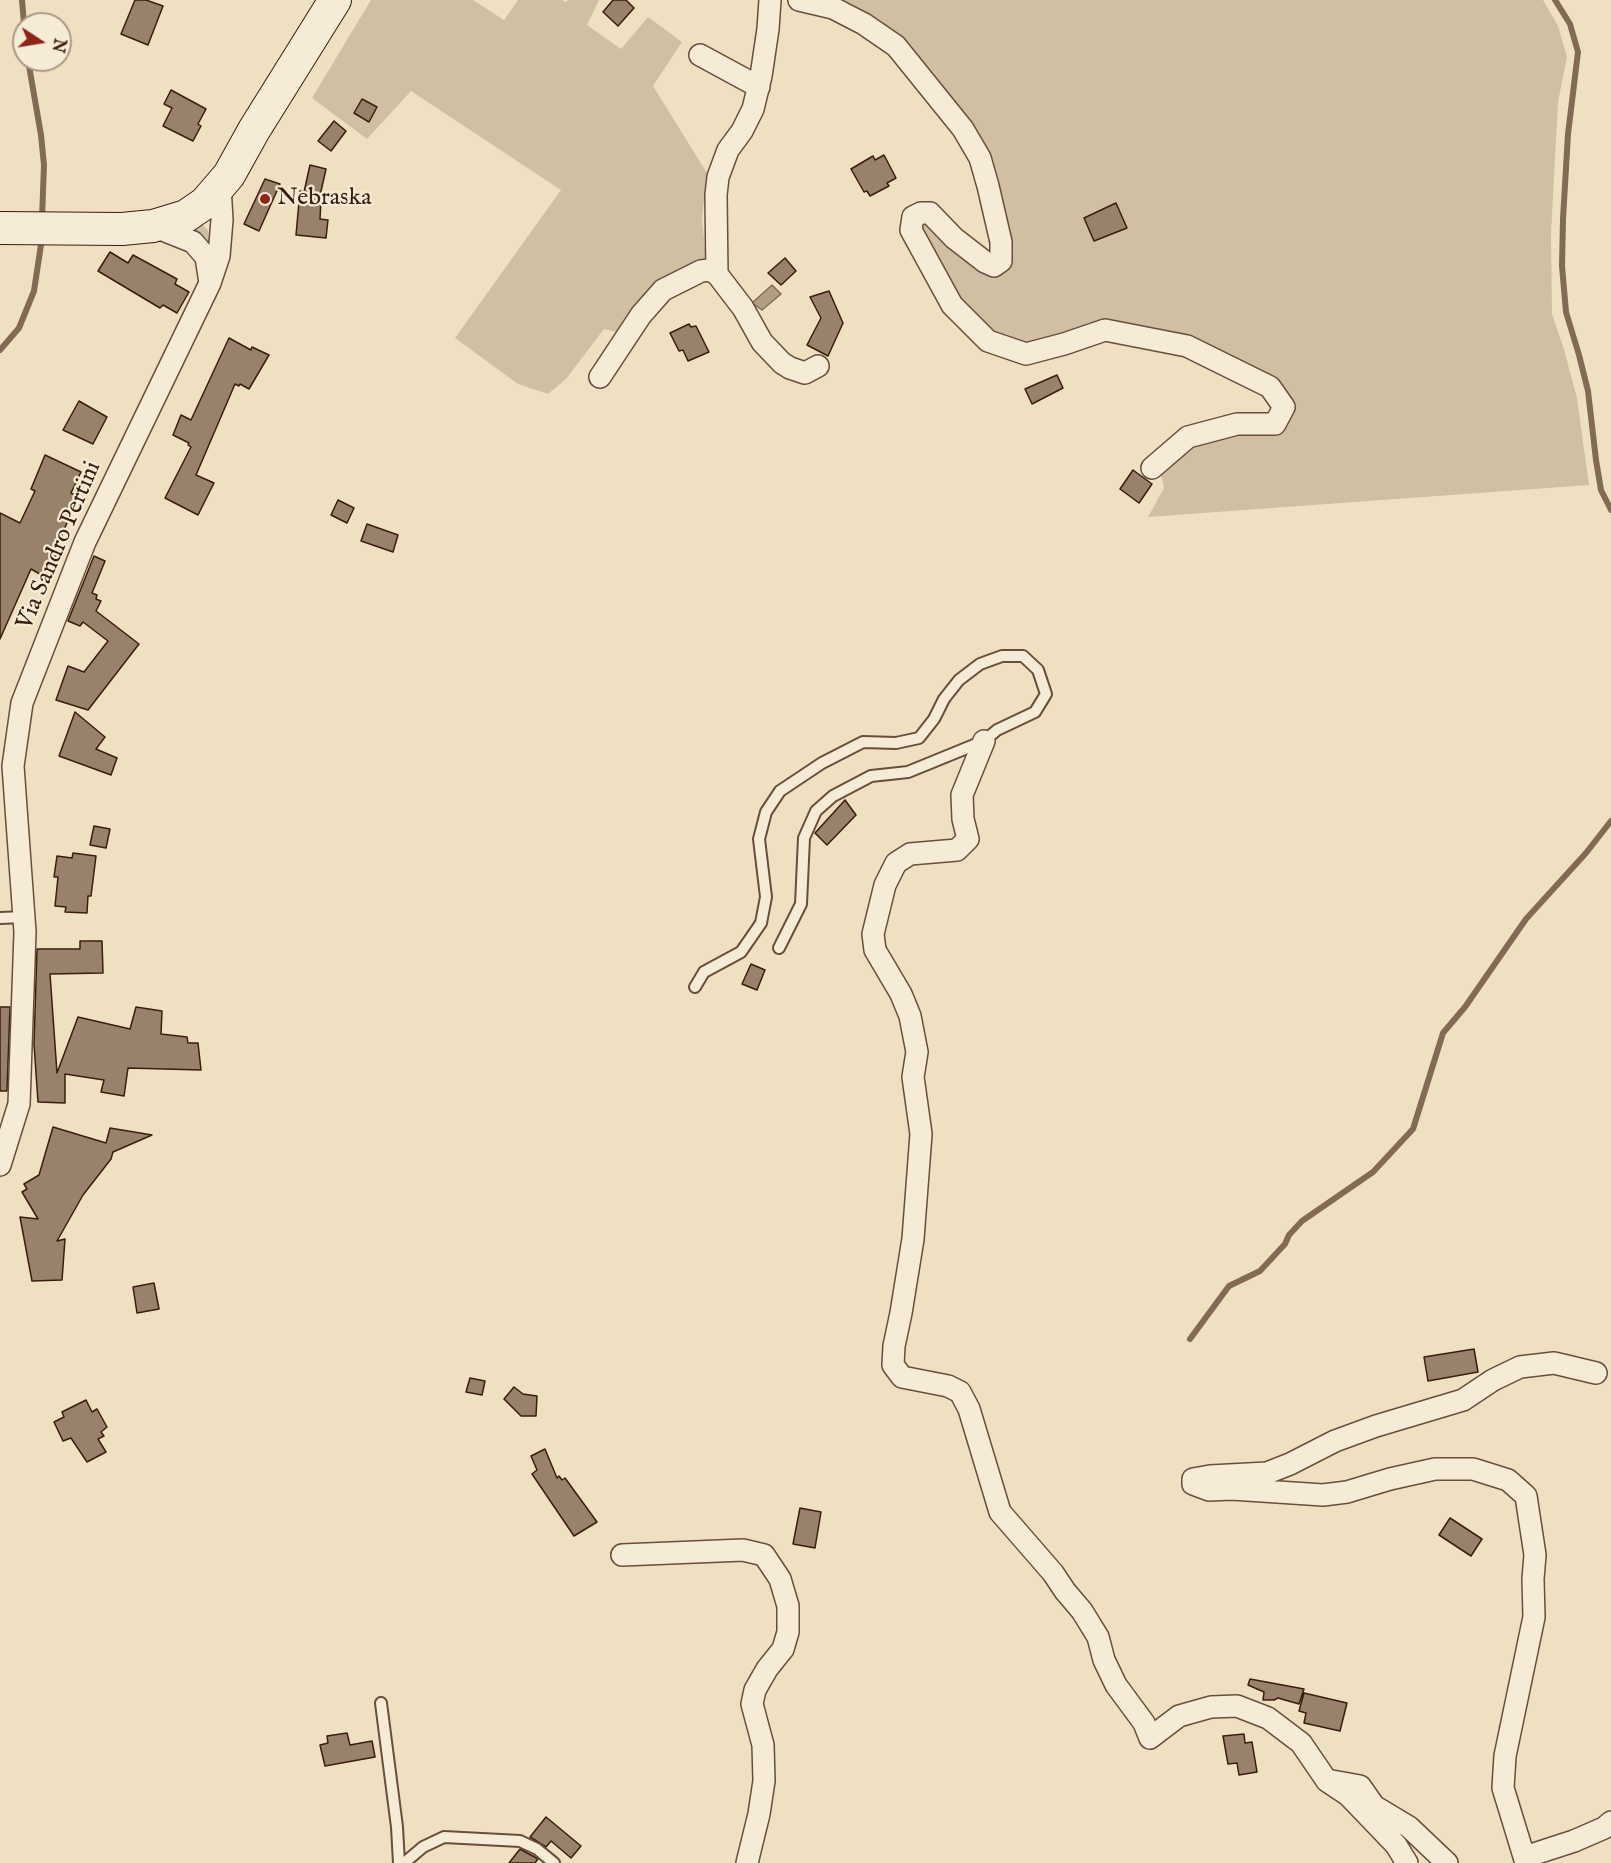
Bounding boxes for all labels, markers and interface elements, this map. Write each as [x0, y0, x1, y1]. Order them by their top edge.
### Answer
north arrow [12, 12, 72, 72]
text: N [46, 36, 69, 54]
place label: Nebraska [277, 185, 372, 213]
marker: Nebraska [258, 192, 272, 206]
street label: Via Sandro Pertini [12, 457, 108, 635]

